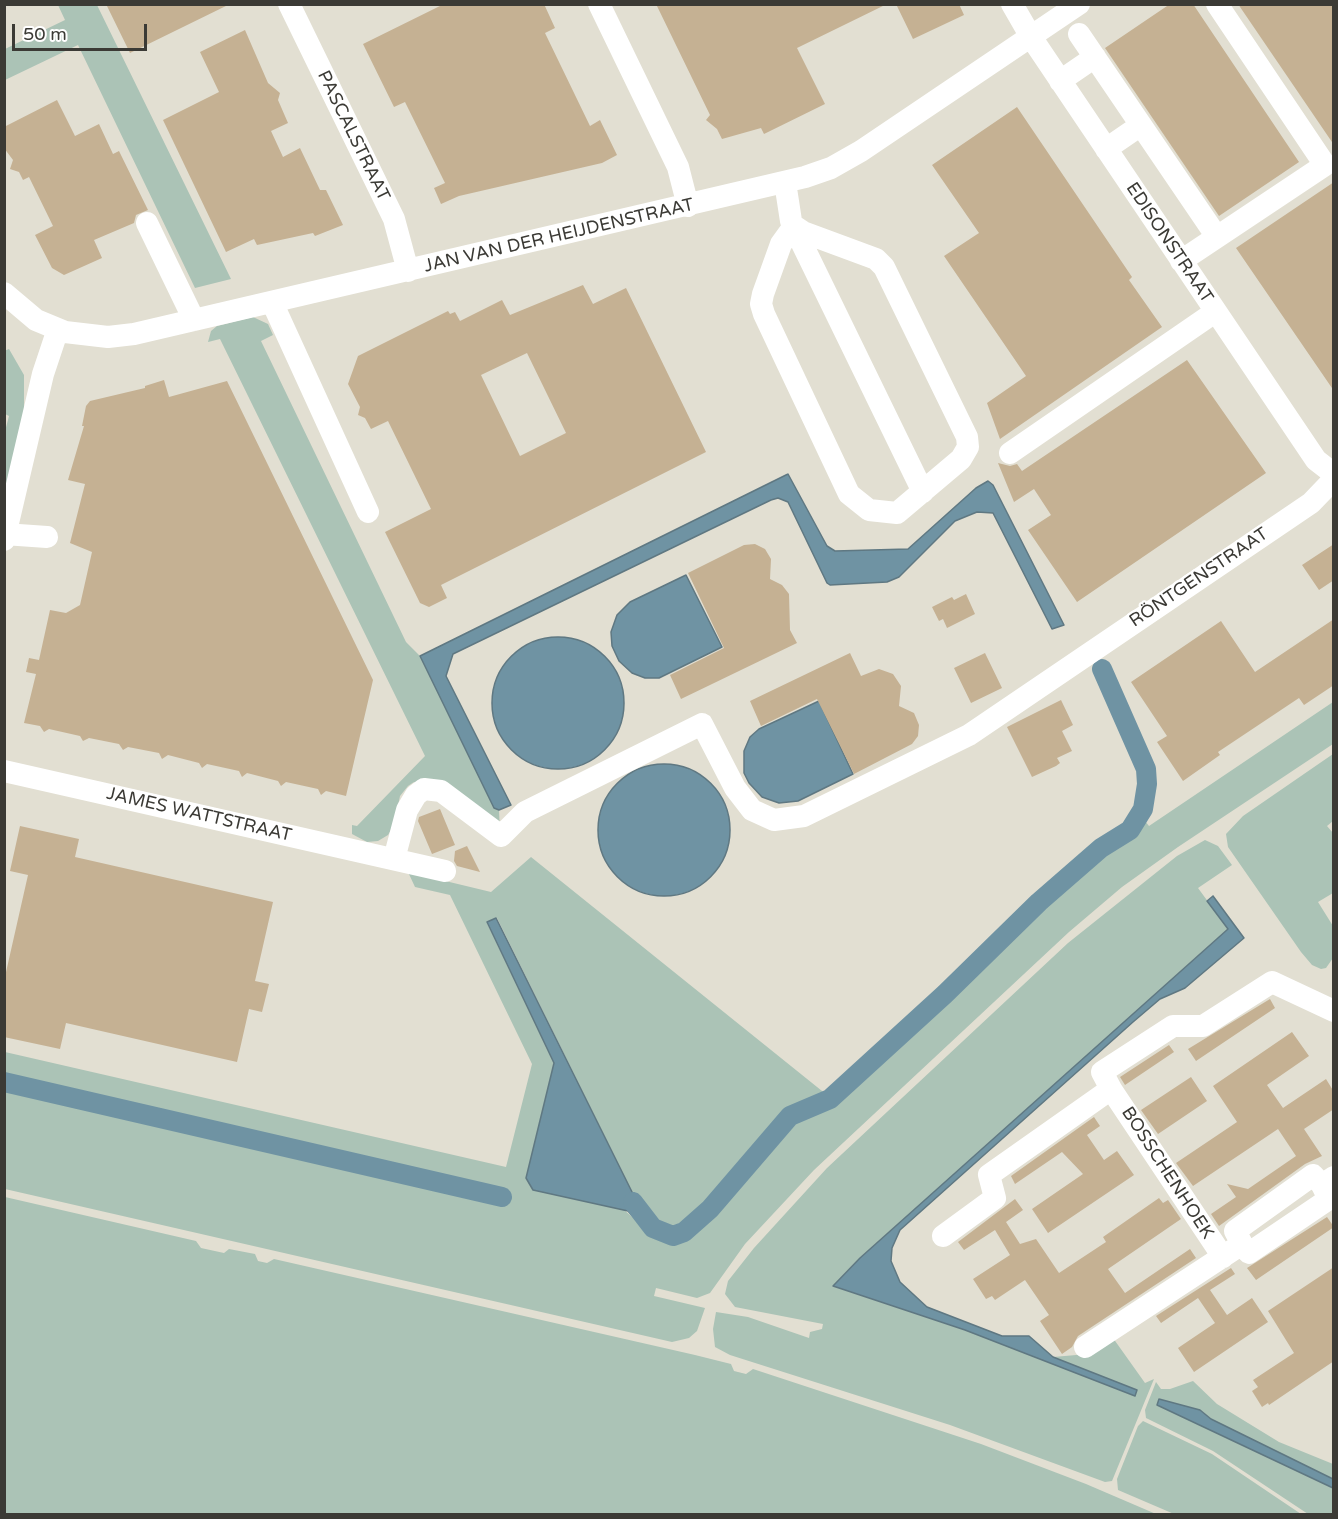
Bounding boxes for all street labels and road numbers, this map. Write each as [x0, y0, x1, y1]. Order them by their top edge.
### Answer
street label: PASCALSTRAAT [312, 67, 394, 205]
street label: EDISONSTRAAT [1121, 179, 1217, 307]
street label: JAN VAN DER HEIJDENSTRAAT [422, 194, 696, 278]
street label: RÖNTGENSTRAAT [1126, 524, 1272, 632]
street label: JAMES WATTSTRAAT [104, 783, 294, 847]
street label: BOSSCHENHOEK [1116, 1103, 1218, 1243]

